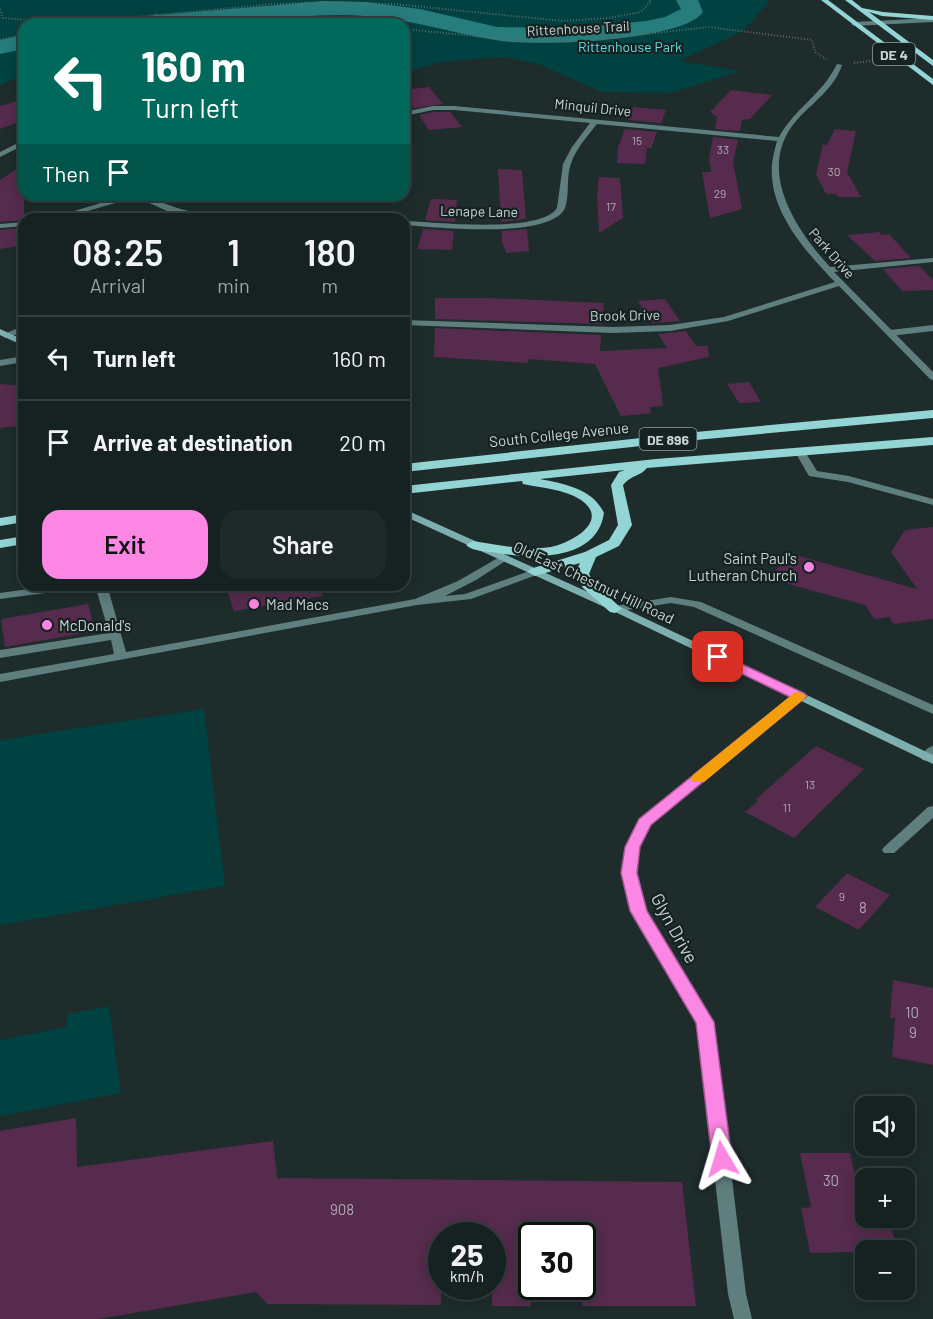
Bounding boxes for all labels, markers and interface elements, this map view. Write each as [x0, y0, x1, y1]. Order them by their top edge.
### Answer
street label: Rittenhouse Trail [526, 17, 630, 39]
park label: Rittenhouse Park [578, 38, 682, 55]
text: 160 m [141, 40, 246, 90]
icon: left [42, 42, 120, 120]
road number: DE 4 [873, 43, 915, 65]
text: Turn left [141, 91, 239, 123]
street label: Minquil Drive [554, 95, 632, 119]
house number: 15 [632, 133, 642, 147]
house number: 33 [717, 142, 729, 156]
icon: arrive [102, 156, 135, 189]
text: Then [42, 160, 90, 186]
house number: 30 [828, 164, 840, 178]
house number: 29 [714, 186, 726, 200]
house number: 17 [606, 199, 616, 213]
street label: Lenape Lane [440, 202, 518, 220]
street label: Park Drive [805, 224, 859, 282]
text: 08:25 [72, 230, 163, 273]
text: 1 [227, 230, 240, 273]
text: 180 [304, 230, 356, 273]
text: Arrival [90, 273, 146, 297]
text: min [217, 273, 250, 297]
text: m [322, 273, 338, 297]
street label: Brook Drive [590, 306, 660, 324]
icon: left [42, 342, 75, 375]
text: Turn left [93, 345, 176, 371]
text: 160 m [332, 345, 386, 371]
street label: South College Avenue [488, 418, 630, 450]
icon: arrive [42, 426, 75, 459]
road number: DE 896 [640, 428, 696, 450]
text: Arrive at destination [93, 429, 292, 455]
text: 20 m [339, 429, 386, 455]
button: Exit [42, 510, 208, 579]
button: Share [220, 510, 386, 579]
street label: Old East Chestnut Hill Road [511, 537, 677, 627]
place label: Saint Paul's Lutheran Church [688, 549, 797, 584]
marker: Saint Paul's Lutheran Church [802, 560, 816, 574]
place label: Mad Macs [266, 595, 329, 613]
marker: Mad Macs [247, 597, 261, 611]
place label: McDonald's [59, 616, 131, 634]
marker: McDonald's [40, 618, 54, 632]
pin [692, 631, 743, 682]
icon: arrive [701, 640, 734, 673]
house number: 13 [805, 777, 815, 791]
house number: 11 [783, 800, 791, 814]
street label: Glyn Drive [647, 889, 703, 967]
house number: 9 [839, 889, 845, 903]
house number: 8 [859, 898, 867, 916]
house number: 10 [905, 1003, 919, 1021]
house number: 9 [909, 1023, 917, 1041]
map controls [855, 1096, 915, 1300]
button: sound [855, 1096, 915, 1156]
position arrow [690, 1127, 754, 1191]
button: + [855, 1168, 915, 1228]
house number: 30 [823, 1171, 839, 1189]
house number: 908 [330, 1200, 354, 1218]
speed limit sign: 30 [518, 1222, 596, 1300]
text: 25 [451, 1236, 483, 1272]
button: − [855, 1240, 915, 1300]
text: km/h [450, 1267, 484, 1285]

